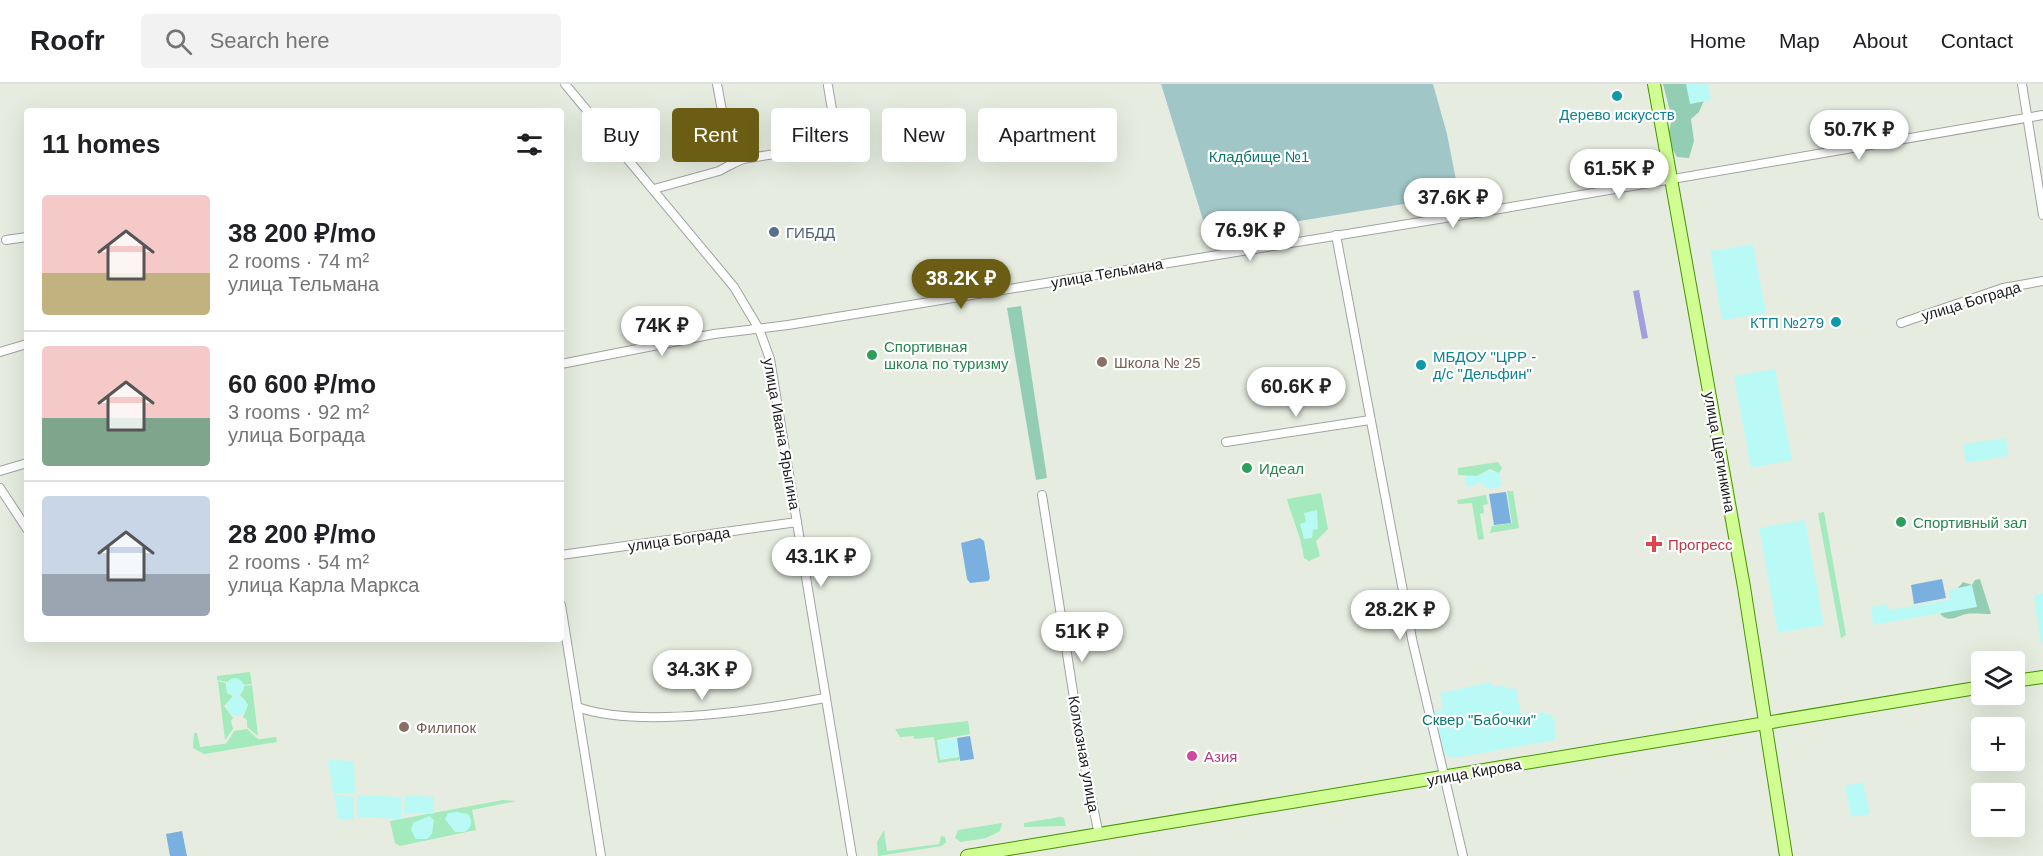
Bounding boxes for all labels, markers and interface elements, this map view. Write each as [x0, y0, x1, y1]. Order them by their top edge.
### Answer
search box [141, 14, 561, 68]
text: Roofr [30, 25, 105, 56]
icon: search [162, 25, 195, 58]
text: Search here [210, 28, 330, 53]
text: Home [1690, 29, 1746, 52]
text: Map [1779, 29, 1820, 52]
text: About [1853, 29, 1908, 52]
text: Contact [1941, 29, 2013, 52]
marker: Дерево искусств [1610, 89, 1624, 103]
place label: Дерево искусств [1559, 106, 1675, 123]
chip: Buy [582, 108, 660, 162]
chip: Rent [672, 108, 759, 162]
chip: Filters [771, 108, 870, 162]
chip: New [882, 108, 966, 162]
chip: Apartment [978, 108, 1117, 162]
pin: 50.7K ₽ [1804, 110, 1914, 161]
text: 50.7K ₽ [1824, 118, 1894, 140]
icon: filters [513, 128, 546, 161]
text: 11 homes [42, 129, 161, 159]
park label: Кладбище №1 [1209, 148, 1309, 165]
pin: 61.5K ₽ [1564, 149, 1674, 200]
text: 61.5K ₽ [1584, 157, 1654, 179]
pin: 37.6K ₽ [1398, 178, 1508, 229]
text: 37.6K ₽ [1418, 186, 1488, 208]
pin: 76.9K ₽ [1195, 211, 1305, 262]
text: 38 200 ₽/mo [228, 218, 376, 248]
icon: home [90, 219, 162, 291]
text: 76.9K ₽ [1215, 219, 1285, 241]
place label: ГИБДД [786, 224, 835, 241]
marker: ГИБДД [767, 225, 781, 239]
text: 2 rooms · 74 m² [228, 250, 369, 272]
street label: улица Тельмана [1050, 255, 1165, 291]
pin: 38.2K ₽ [906, 259, 1016, 310]
text: 38.2K ₽ [926, 267, 996, 289]
text: улица Тельмана [228, 273, 379, 295]
street label: улица Бограда [1919, 278, 2023, 324]
pin: 74K ₽ [620, 306, 704, 357]
text: 74K ₽ [635, 314, 689, 336]
place label: КТП №279 [1750, 314, 1824, 331]
marker: КТП №279 [1829, 315, 1843, 329]
place label: Спортивная школа по туризму [884, 338, 1009, 372]
marker: Спортивная школа по туризму [865, 348, 879, 362]
place label: МБДОУ "ЦРР - д/с "Дельфин" [1433, 348, 1536, 382]
place label: Школа № 25 [1114, 354, 1201, 371]
marker: Школа № 25 [1095, 355, 1109, 369]
street label: улица Ивана Ярыгина [760, 357, 804, 512]
marker: МБДОУ "ЦРР - д/с "Дельфин" [1414, 358, 1428, 372]
pin: 60.6K ₽ [1241, 367, 1351, 418]
text: 60 600 ₽/mo [228, 369, 376, 399]
icon: home [90, 370, 162, 442]
text: 60.6K ₽ [1261, 375, 1331, 397]
street label: улица Щетинкина [1701, 390, 1739, 514]
text: 3 rooms · 92 m² [228, 401, 369, 423]
text: улица Бограда [228, 424, 365, 446]
place label: Идеал [1259, 460, 1304, 477]
marker: Идеал [1240, 461, 1254, 475]
place label: Спортивный зал [1913, 514, 2027, 531]
marker: Спортивный зал [1894, 515, 1908, 529]
text: 28 200 ₽/mo [228, 519, 376, 549]
icon: home [90, 520, 162, 592]
street label: улица Бограда [627, 523, 732, 555]
marker: Прогресс [1645, 535, 1663, 553]
place label: Прогресс [1668, 536, 1733, 553]
pin: 43.1K ₽ [766, 537, 876, 588]
text: 43.1K ₽ [786, 545, 856, 567]
text: 2 rooms · 54 m² [228, 551, 369, 573]
text: улица Карла Маркса [228, 574, 419, 596]
pin: 28.2K ₽ [1345, 590, 1455, 641]
text: 28.2K ₽ [1365, 598, 1435, 620]
pin: 51K ₽ [1040, 612, 1124, 663]
text: 51K ₽ [1055, 620, 1109, 642]
pin: 34.3K ₽ [647, 650, 757, 701]
map controls [1971, 651, 2025, 837]
button: layers [1971, 651, 2025, 705]
text: 34.3K ₽ [667, 658, 737, 680]
street label: Колхозная улица [1065, 694, 1103, 814]
park label: Сквер "Бабочки" [1422, 711, 1536, 728]
button: + [1971, 717, 2025, 771]
place label: Филипок [416, 719, 476, 736]
marker: Филипок [397, 720, 411, 734]
place label: Азия [1204, 748, 1237, 765]
marker: Азия [1185, 749, 1199, 763]
street label: улица Кирова [1426, 755, 1523, 789]
button: − [1971, 783, 2025, 837]

